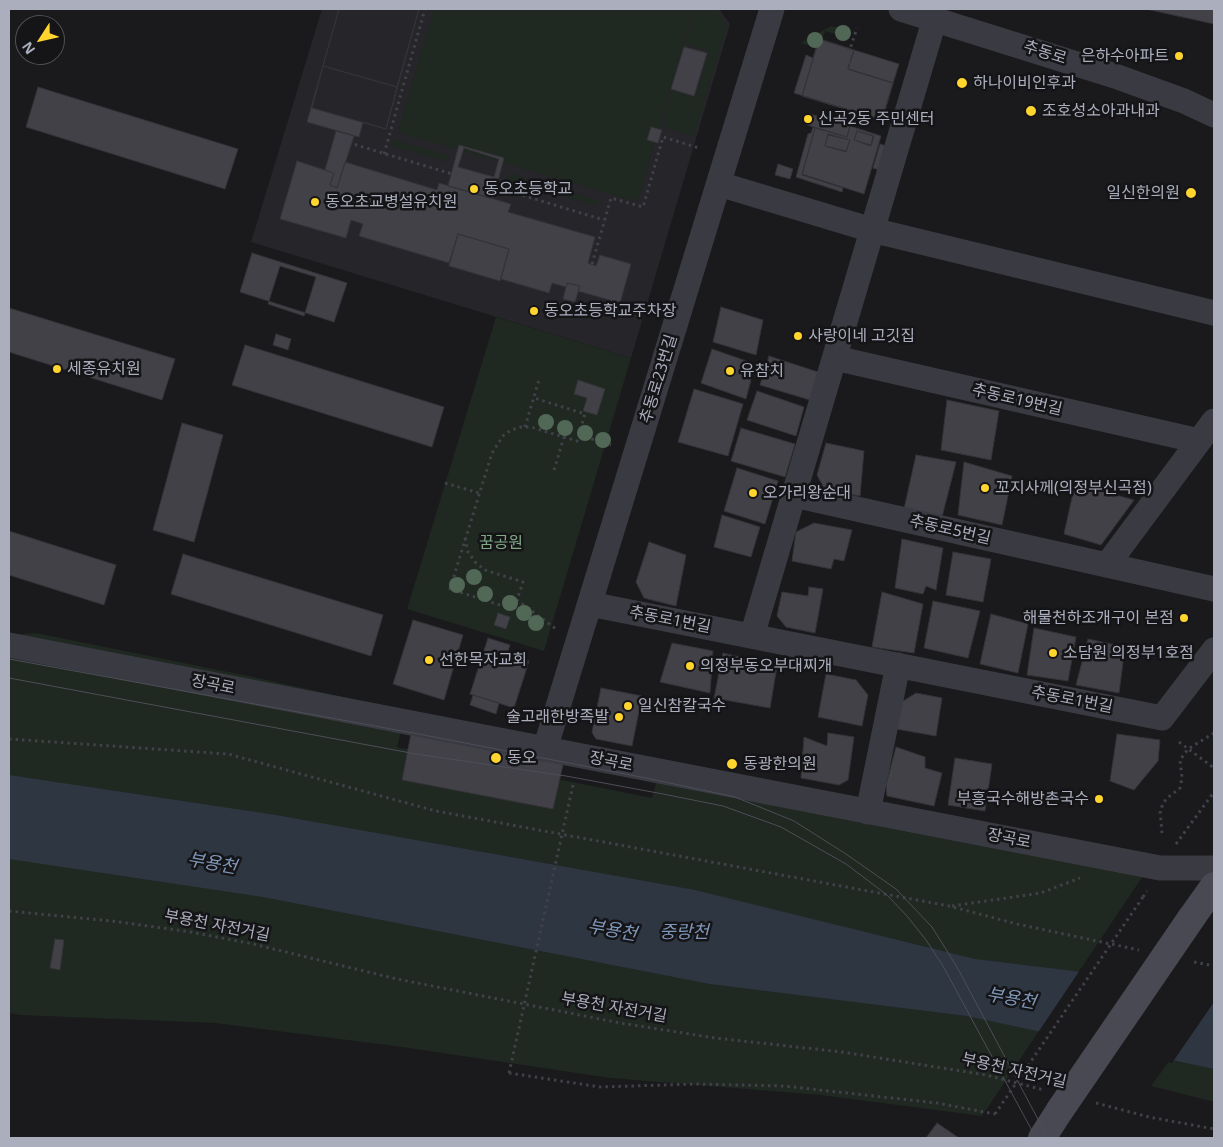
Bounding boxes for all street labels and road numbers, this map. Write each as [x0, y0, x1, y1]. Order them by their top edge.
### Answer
street label: 추동로 [1021, 37, 1069, 69]
street label: 추동로23번길 [636, 332, 682, 426]
street label: 추동로19번길 [970, 380, 1064, 420]
street label: 추동로5번길 [908, 511, 992, 549]
street label: 추동로1번길 [628, 603, 712, 637]
street label: 장곡로 [189, 671, 237, 699]
street label: 추동로1번길 [1030, 683, 1114, 717]
street label: 장곡로 [587, 748, 635, 776]
street label: 장곡로 [985, 825, 1033, 853]
street label: 부용천 자전거길 [163, 906, 271, 946]
street label: 부용천 자전거길 [560, 989, 668, 1027]
street label: 부용천 자전거길 [960, 1050, 1068, 1092]

